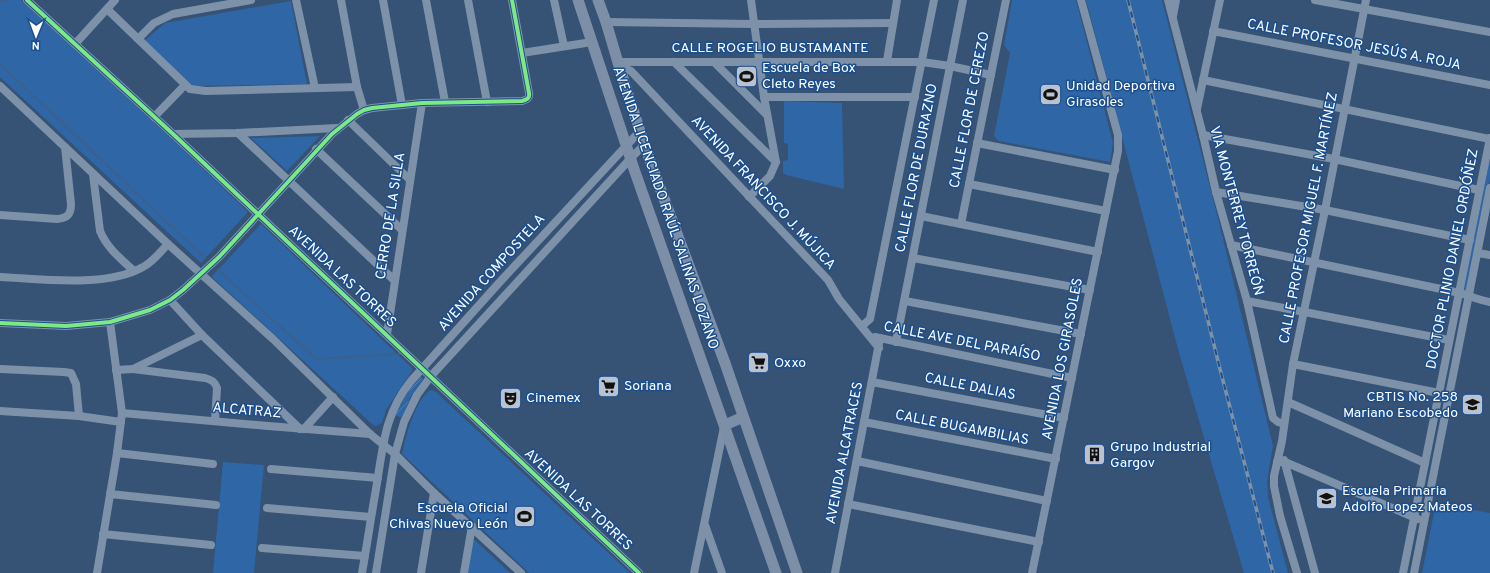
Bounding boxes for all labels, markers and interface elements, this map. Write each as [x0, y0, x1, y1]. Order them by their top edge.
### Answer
street label: CALLE PROFESOR JESÚS A. ROJA [1246, 15, 1463, 74]
north arrow [16, 16, 56, 56]
street label: CALLE FLOR DE CEREZO [946, 30, 994, 190]
text: N [32, 38, 40, 52]
street label: CALLE ROGELIO BUSTAMANTE [671, 40, 869, 57]
place label: Escuela de Box Cleto Reyes [762, 60, 856, 93]
sports icon: Escuela de Box Cleto Reyes [733, 63, 759, 89]
street label: AVENIDA LICENCIADO RAÚL SALINAS LOZANO [608, 64, 723, 352]
place label: Unidad Deportiva Girasoles [1066, 78, 1175, 111]
sports icon: Unidad Deportiva Girasoles [1038, 81, 1064, 107]
street label: CALLE FLOR DE DURAZNO [892, 82, 942, 254]
street label: CALLE PROFESOR MIGUEL F. MARTÍNEZ [1275, 90, 1342, 345]
street label: AVENIDA FRANCISCO J. MÚJICA [687, 112, 840, 273]
street label: VIA MONTERREY TORREÓN [1205, 124, 1268, 298]
street label: DOCTOR PLINIO DANIEL ORDÓÑEZ [1422, 147, 1483, 371]
street label: CERRO DE LA SILLA [373, 151, 409, 281]
street label: AVENIDA COMPOSTELA [435, 211, 549, 335]
street label: AVENIDA LAS TORRES [284, 222, 400, 332]
street label: AVENIDA LOS GIRASOLES [1039, 277, 1087, 441]
street label: CALLE AVE DEL PARAÍSO [882, 317, 1042, 366]
supermarket icon: Oxxo [746, 350, 772, 376]
place label: Oxxo [774, 355, 806, 372]
street label: CALLE DALIAS [923, 370, 1017, 404]
supermarket icon: Soriana [595, 373, 621, 399]
place label: Soriana [624, 378, 672, 395]
street label: AVENIDA ALCATRACES [823, 380, 867, 526]
theatre icon: Cinemex [497, 385, 523, 411]
place label: CBTIS No. 258 Mariano Escobedo [1343, 389, 1458, 422]
place label: Cinemex [526, 390, 581, 407]
school or university icon: CBTIS No. 258 Mariano Escobedo [1460, 392, 1486, 418]
street label: ALCATRAZ [212, 400, 282, 422]
street label: CALLE BUGAMBILIAS [894, 407, 1030, 449]
place label: Grupo Industrial Gargov [1110, 439, 1211, 472]
building icon: Grupo Industrial Gargov [1081, 442, 1107, 468]
street label: AVENIDA LAS TORRES [520, 445, 636, 555]
place label: Escuela Primaria Adolfo Lopez Mateos [1342, 483, 1473, 516]
school or university icon: Escuela Primaria Adolfo Lopez Mateos [1314, 486, 1340, 512]
place label: Escuela Oficial Chivas Nuevo León [389, 500, 508, 533]
sports icon: Escuela Oficial Chivas Nuevo León [511, 503, 537, 529]

